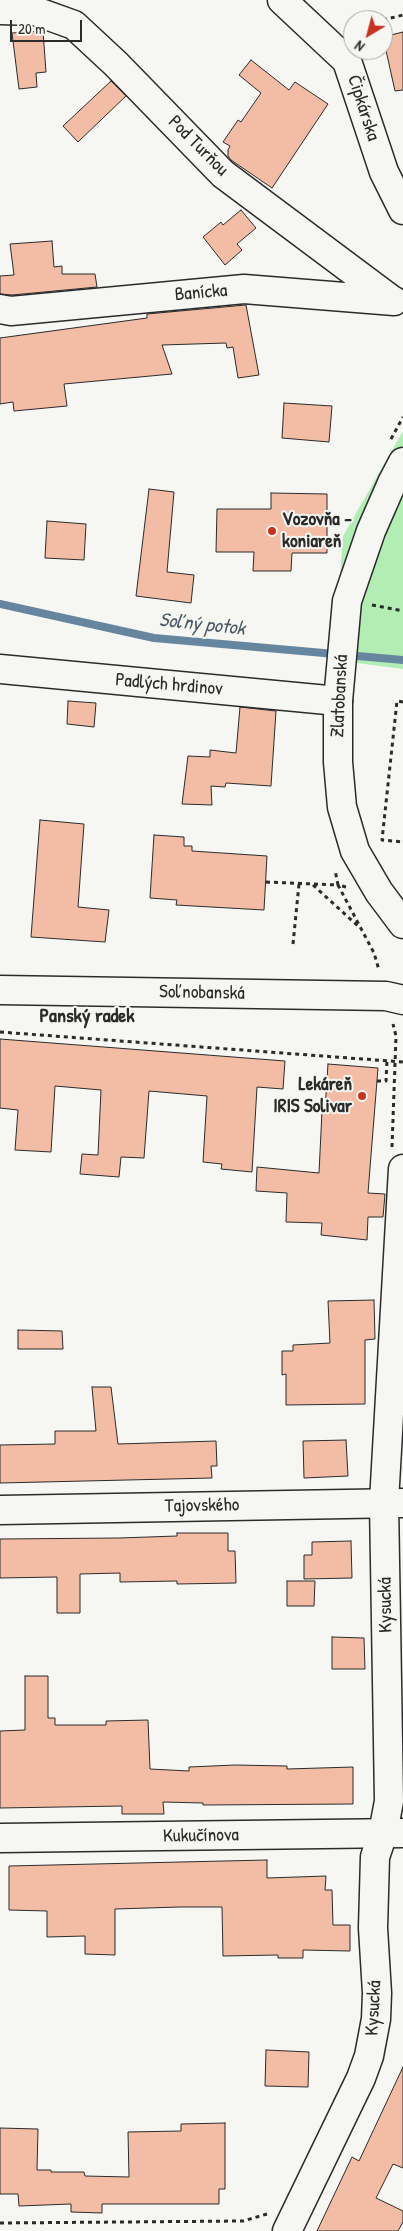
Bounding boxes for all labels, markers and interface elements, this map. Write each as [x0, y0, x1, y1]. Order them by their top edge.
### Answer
scale bar [12, 10, 85, 42]
north arrow [343, 10, 393, 60]
text: 20 m [18, 18, 45, 39]
text: N [351, 37, 368, 56]
street label: Čipkárska [342, 72, 384, 144]
street label: Pod Turňou [163, 111, 233, 181]
street label: Banícka [174, 279, 228, 307]
place label: Vozovňa - koniareň [282, 509, 352, 553]
marker: Vozovňa - koniareň [266, 525, 278, 537]
water label: Soľný potok [158, 609, 246, 641]
street label: Zlatobanská [326, 654, 354, 738]
street label: Padlých hrdinov [114, 669, 224, 701]
street label: Soľnobanská [159, 981, 245, 1005]
district label: Panský radek [39, 1005, 135, 1029]
place label: Lekáreň IRIS Solivar [273, 1074, 352, 1118]
marker: Lekáreň IRIS Solivar [356, 1090, 368, 1102]
street label: Tajovského [165, 1494, 239, 1518]
street label: Kysucká [374, 1577, 398, 1633]
street label: Kukučínova [163, 1824, 239, 1848]
street label: Kysucká [361, 1980, 387, 2036]

